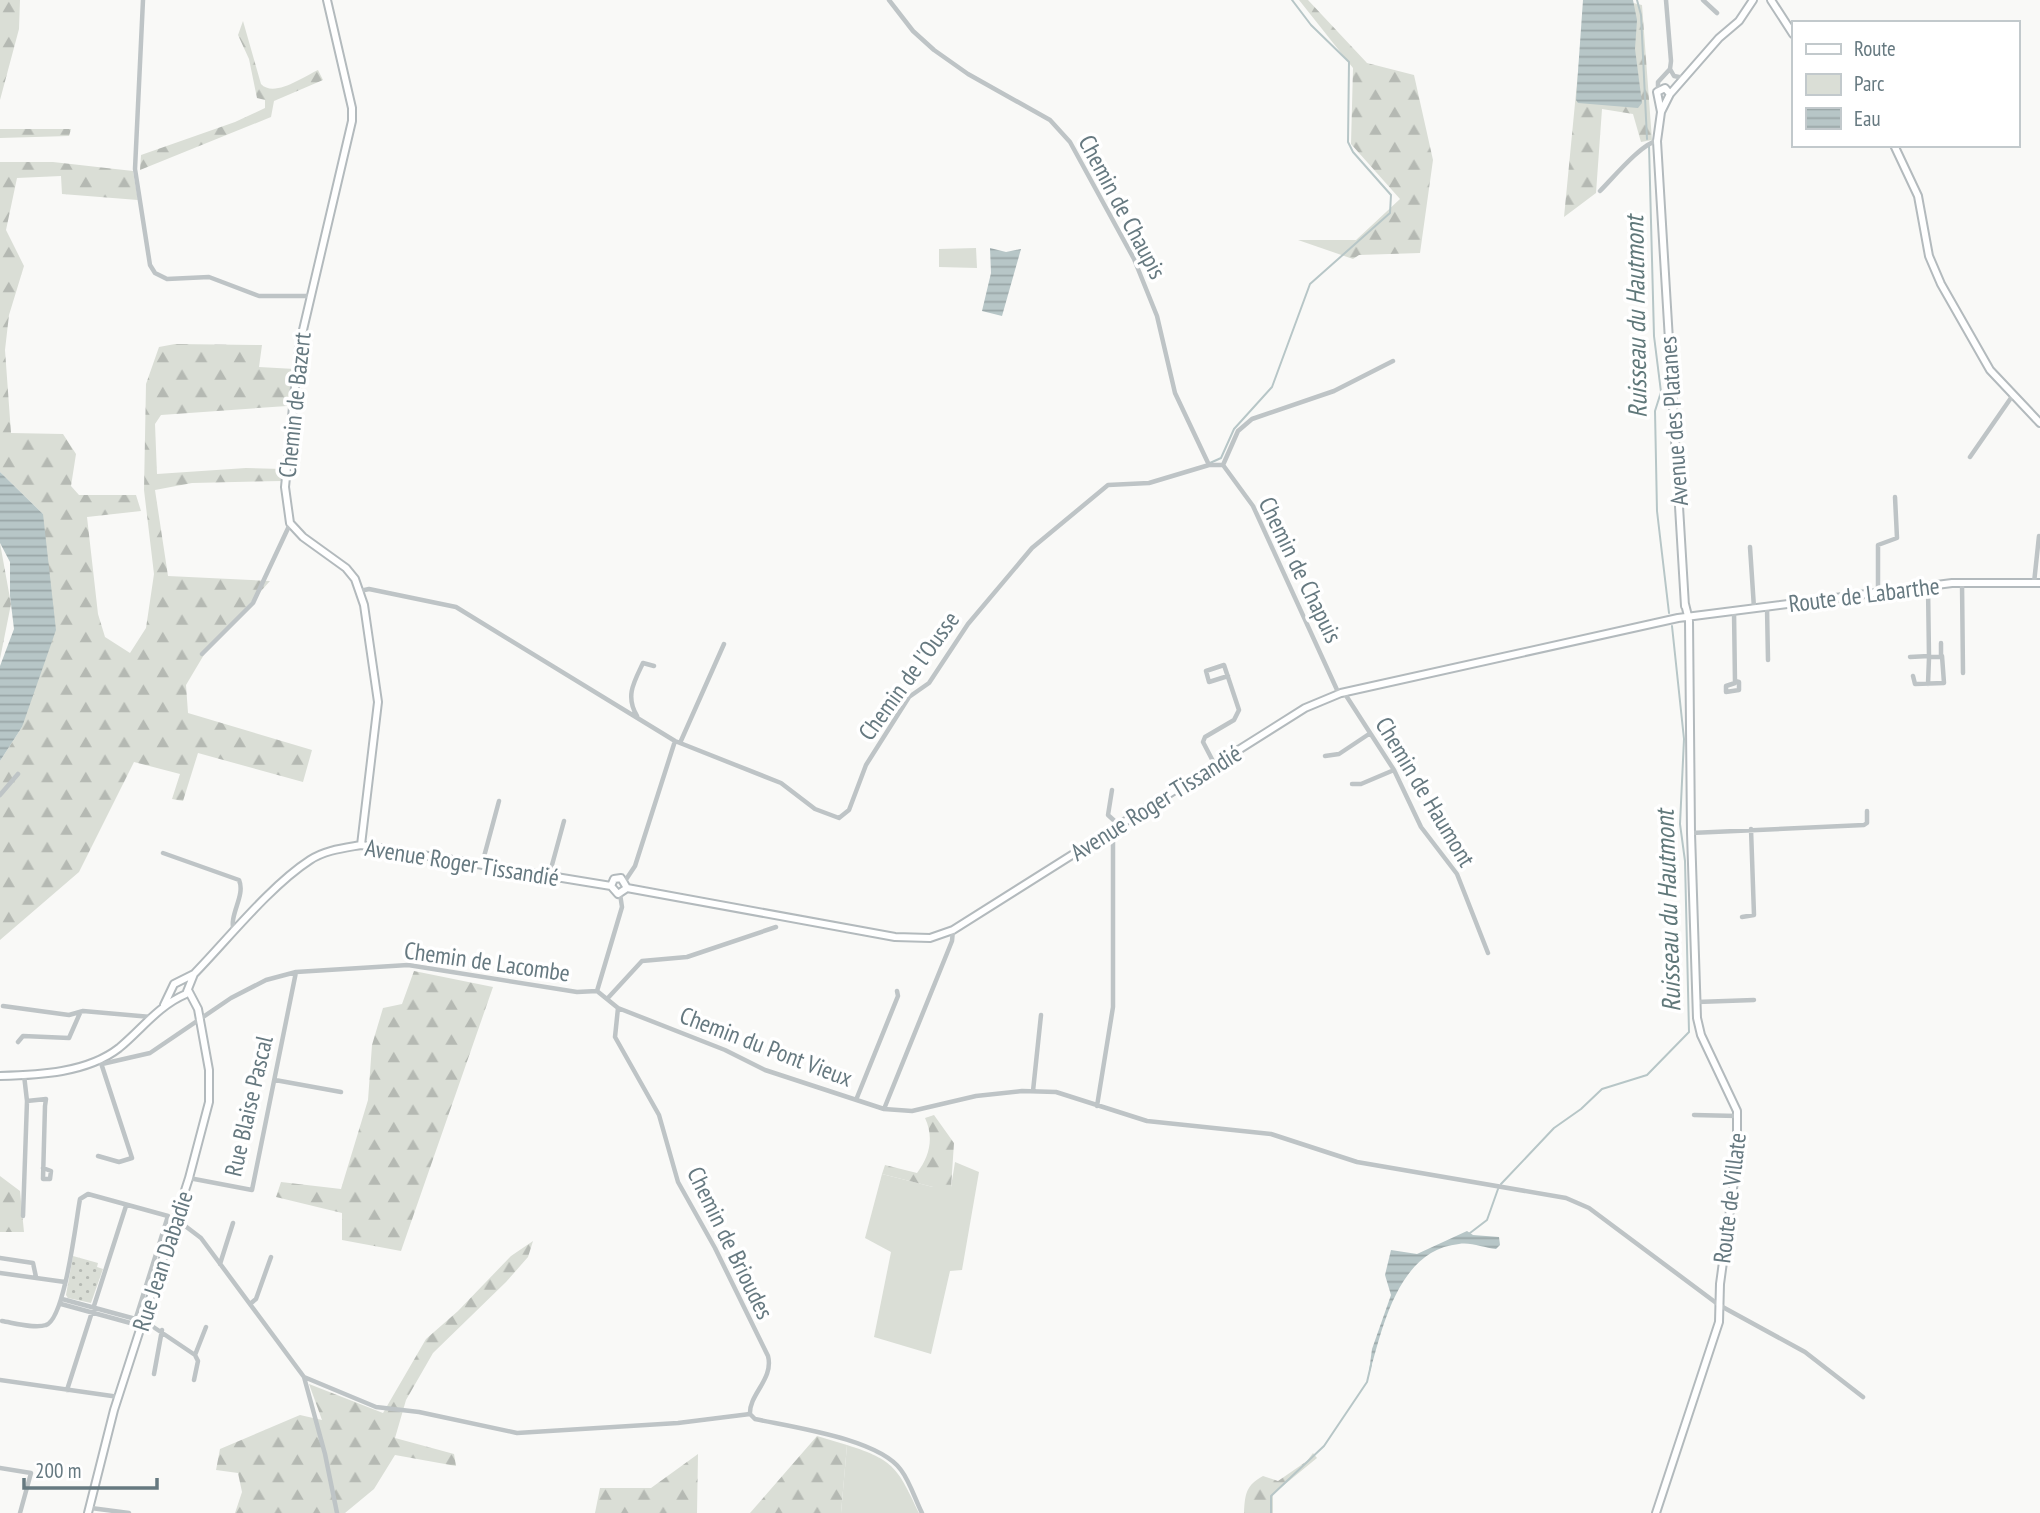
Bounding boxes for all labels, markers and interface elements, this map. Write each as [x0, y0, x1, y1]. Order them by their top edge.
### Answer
legend [1792, 21, 2019, 147]
text: Route [1854, 35, 1896, 62]
text: Parc [1854, 70, 1885, 97]
text: Eau [1854, 105, 1881, 132]
street label: Chemin de Chaupis [1072, 129, 1173, 284]
water label: Ruisseau du Hautmont [1617, 213, 1654, 419]
street label: Chemin de Bazert [271, 330, 318, 479]
street label: Avenue des Platanes [1652, 335, 1695, 507]
street label: Chemin de Chapuis [1252, 492, 1349, 648]
street label: Route de Labarthe [1787, 570, 1941, 619]
street label: Chemin de l'Ousse [851, 605, 966, 746]
street label: Chemin de Haumont [1369, 711, 1483, 873]
street label: Avenue Roger Tissandié [1064, 738, 1247, 868]
water label: Ruisseau du Hautmont [1647, 806, 1688, 1013]
street label: Avenue Roger Tissandié [363, 832, 561, 893]
street label: Chemin de Lacombe [402, 935, 572, 988]
street label: Chemin du Pont Vieux [675, 999, 857, 1094]
street label: Rue Blaise Pascal [217, 1032, 280, 1179]
street label: Route de Villate [1706, 1131, 1753, 1265]
street label: Chemin de Brioudes [680, 1162, 781, 1324]
street label: Rue Jean Dabadie [125, 1187, 200, 1335]
scale bar [24, 1446, 158, 1490]
text: 200 m [35, 1457, 81, 1484]

